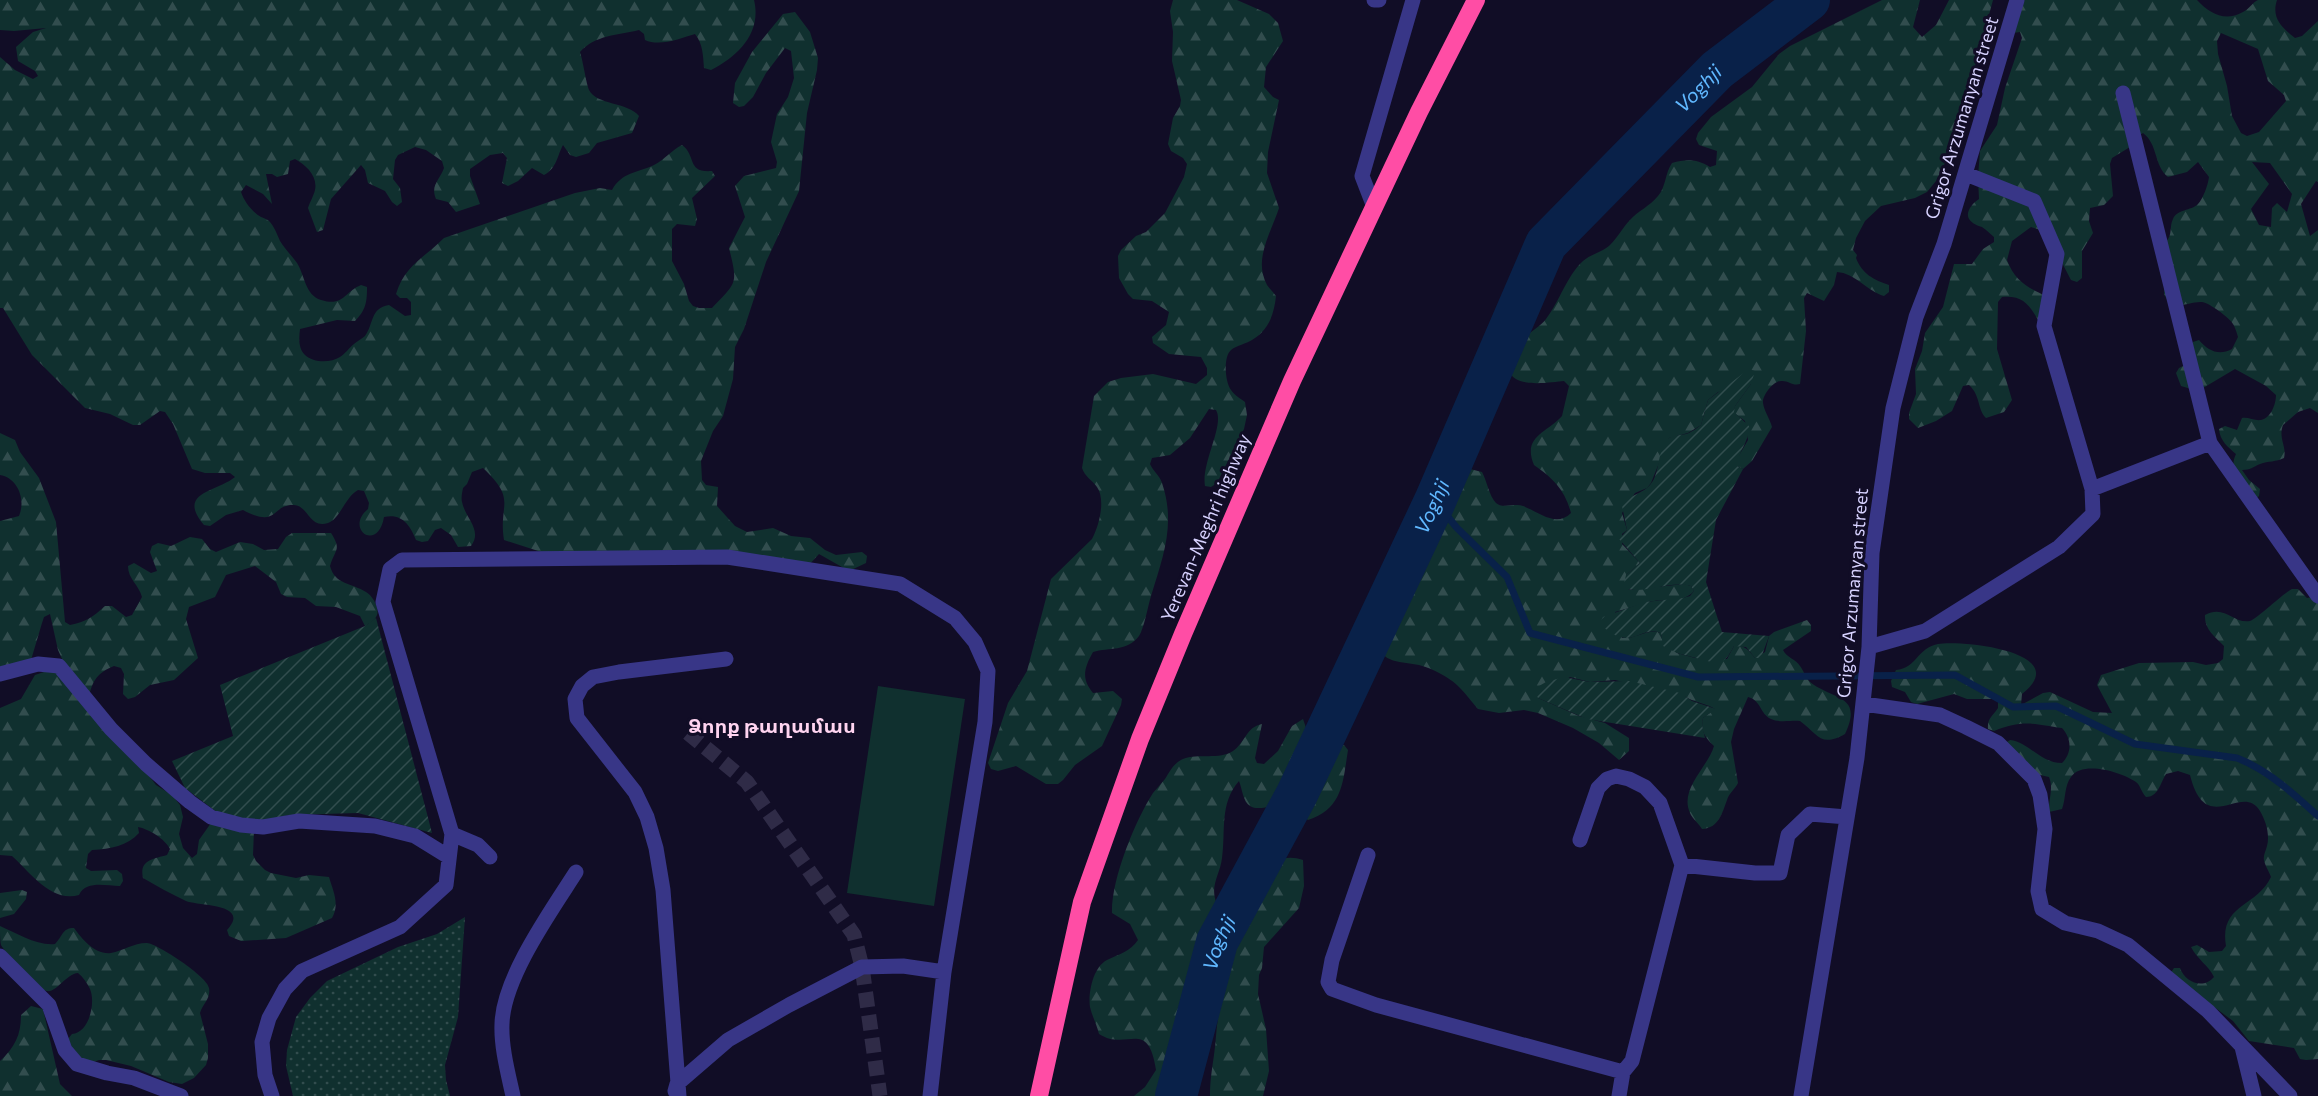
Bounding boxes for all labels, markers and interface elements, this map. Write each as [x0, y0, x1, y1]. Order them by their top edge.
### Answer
street label: Grigor Arzumanyan street [1920, 14, 2002, 222]
water label: Voghji [1669, 59, 1727, 117]
street label: Yerevan-Meghri highway [1156, 431, 1255, 625]
water label: Voghji [1408, 475, 1454, 537]
street label: Grigor Arzumanyan street [1832, 487, 1872, 699]
district label: Ձորք թաղամաս [688, 713, 856, 738]
water label: Voghji [1197, 910, 1240, 973]

